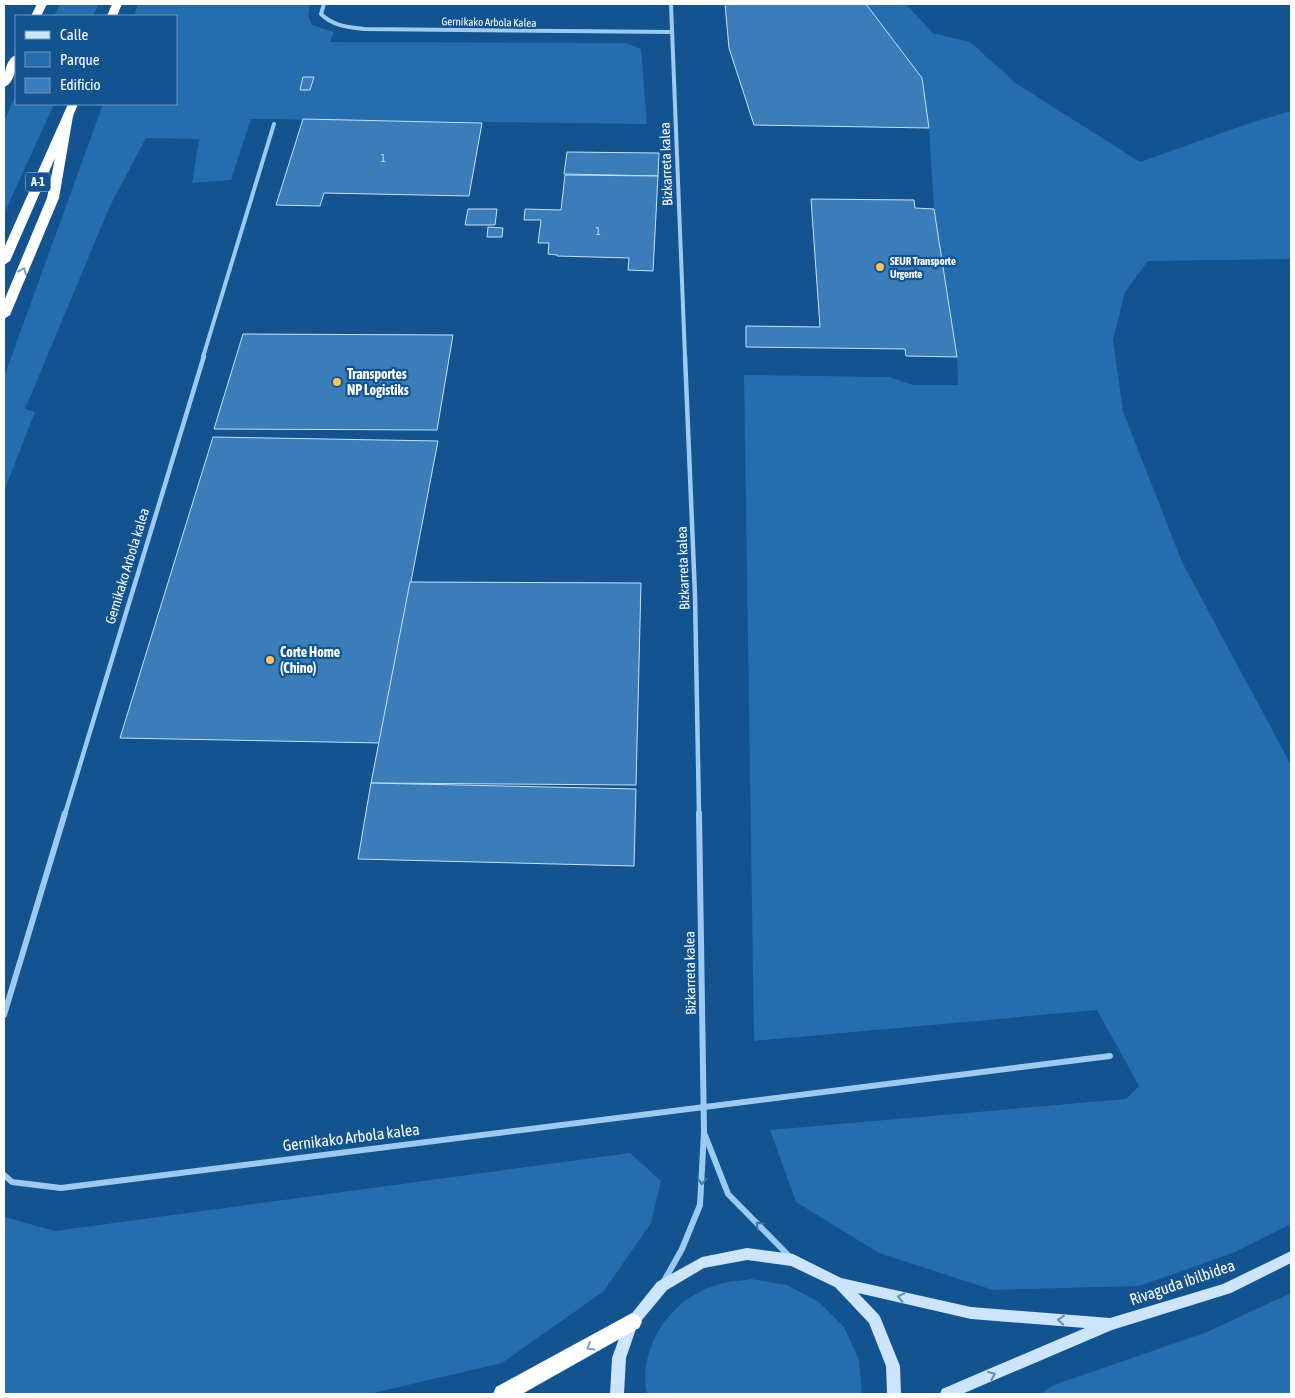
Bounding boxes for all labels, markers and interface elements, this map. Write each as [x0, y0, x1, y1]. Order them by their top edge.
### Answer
legend [15, 15, 178, 105]
street label: Gernikako Arbola Kalea [441, 15, 537, 29]
text: Calle [60, 26, 89, 43]
text: Parque [60, 51, 100, 68]
text: Edificio [60, 76, 101, 93]
street label: Bizkarreta kalea [657, 122, 675, 206]
house number: 1 [380, 152, 386, 164]
road number: A-1 [26, 172, 50, 192]
house number: 1 [595, 225, 601, 237]
place label: SEUR Transporte Urgente [890, 255, 956, 280]
marker: SEUR Transporte Urgente [874, 261, 886, 273]
one-way arrow [16, 267, 27, 276]
place label: Transportes NP Logistiks [347, 366, 409, 398]
marker: Transportes NP Logistiks [331, 376, 343, 388]
street label: Gernikako Arbola kalea [102, 506, 152, 626]
street label: Bizkarreta kalea [674, 526, 692, 610]
place label: Corte Home (Chino) [280, 644, 340, 676]
marker: Corte Home (Chino) [264, 654, 276, 666]
street label: Bizkarreta kalea [681, 931, 699, 1015]
street label: Gernikako Arbola kalea [282, 1120, 420, 1154]
one-way arrow [696, 1177, 707, 1185]
one-way arrow [755, 1222, 764, 1231]
street label: Rivaguda ibilbidea [1127, 1256, 1237, 1309]
one-way arrow [897, 1292, 906, 1303]
one-way arrow [1057, 1315, 1065, 1326]
one-way arrow [586, 1340, 595, 1350]
one-way arrow [987, 1371, 996, 1382]

